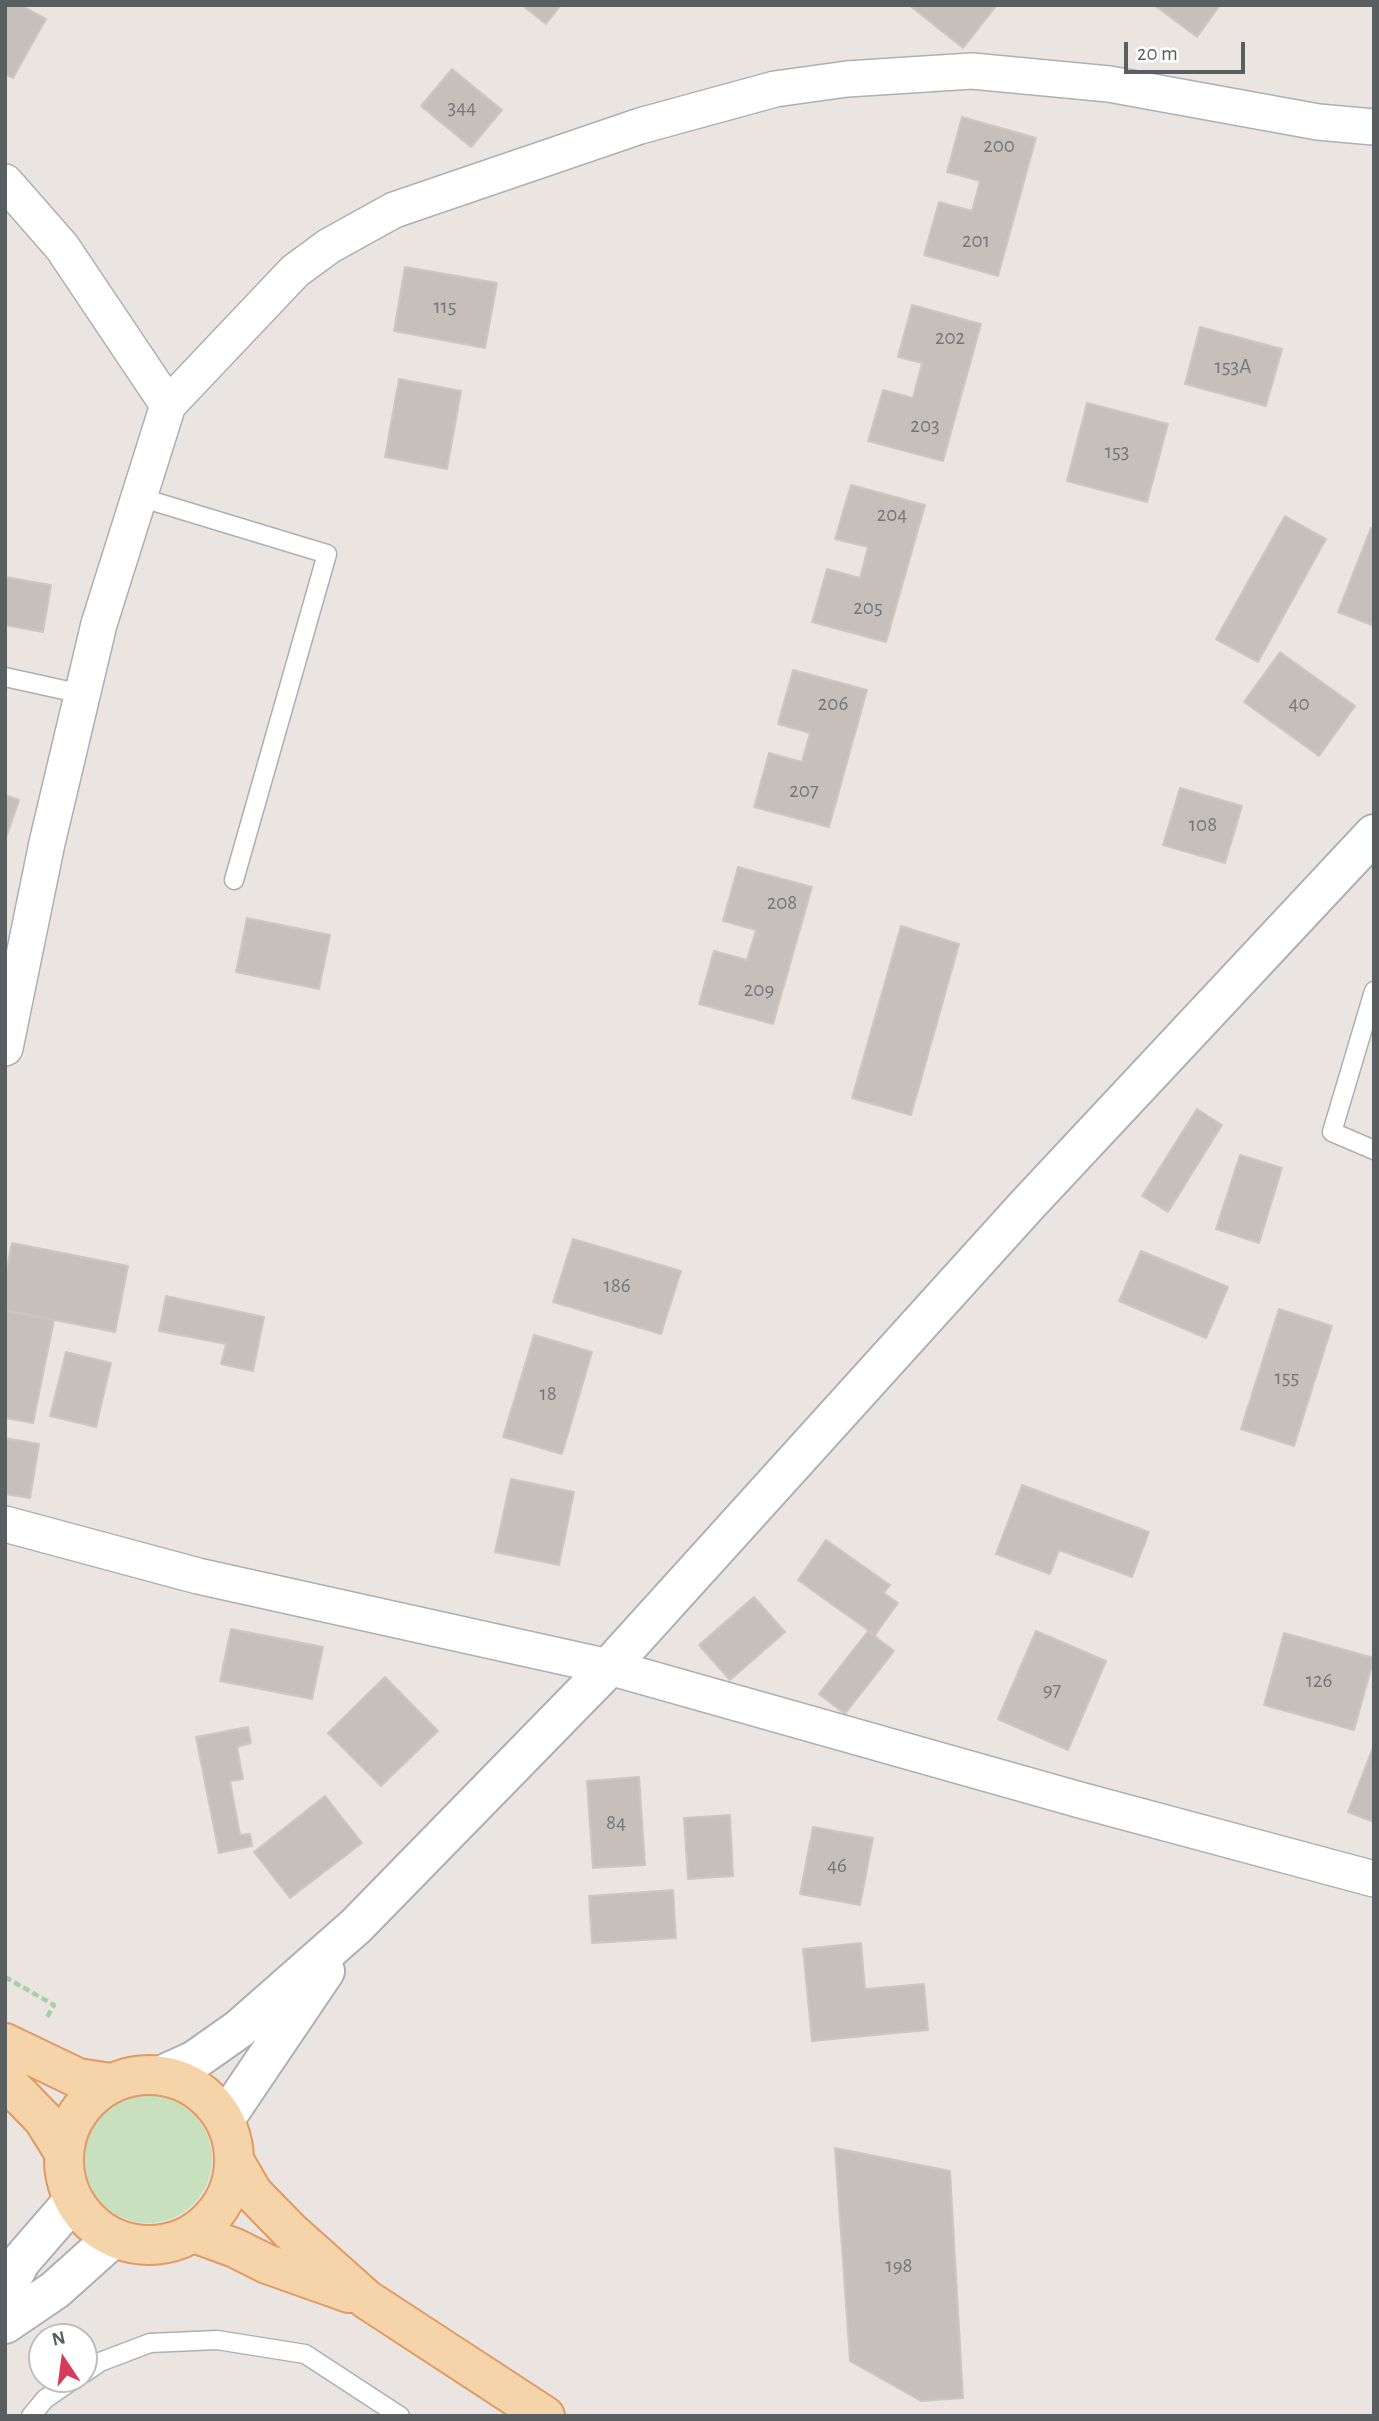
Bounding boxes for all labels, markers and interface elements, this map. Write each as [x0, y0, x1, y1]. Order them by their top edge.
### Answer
scale bar [1127, 28, 1248, 72]
text: 20 m [1137, 43, 1178, 64]
house number: 344 [448, 95, 476, 121]
house number: 200 [983, 133, 1015, 159]
house number: 201 [962, 228, 990, 254]
house number: 115 [433, 294, 457, 320]
house number: 202 [935, 325, 965, 351]
house number: 153A [1215, 354, 1251, 380]
house number: 203 [910, 413, 940, 439]
house number: 153 [1105, 439, 1129, 465]
house number: 204 [877, 502, 907, 528]
house number: 205 [853, 595, 883, 621]
house number: 206 [818, 691, 848, 717]
house number: 40 [1288, 691, 1310, 717]
house number: 207 [789, 778, 819, 804]
house number: 108 [1189, 812, 1217, 838]
house number: 208 [767, 890, 797, 916]
house number: 209 [744, 977, 774, 1003]
house number: 186 [603, 1273, 631, 1299]
house number: 155 [1275, 1365, 1299, 1391]
house number: 18 [539, 1381, 557, 1407]
house number: 126 [1306, 1668, 1332, 1694]
house number: 97 [1043, 1677, 1061, 1703]
house number: 84 [606, 1810, 626, 1836]
house number: 46 [827, 1853, 847, 1879]
house number: 198 [885, 2253, 913, 2279]
north arrow [28, 2323, 98, 2393]
text: N [50, 2328, 67, 2350]

